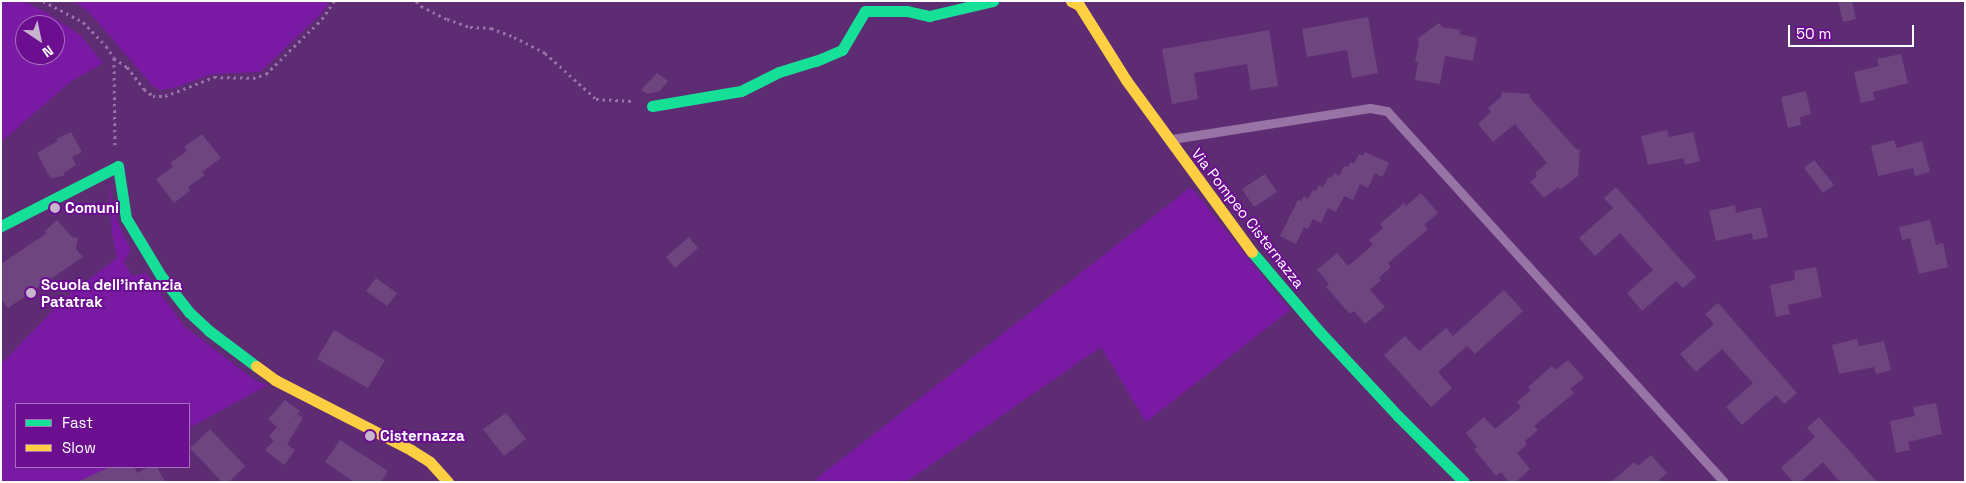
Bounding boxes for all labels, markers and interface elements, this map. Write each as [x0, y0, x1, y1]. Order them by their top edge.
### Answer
north arrow [15, 15, 65, 65]
scale bar [1791, 15, 1917, 47]
text: 50 m [1796, 24, 1831, 43]
text: N [39, 42, 57, 62]
street label: Via Pompeo Cisternazza [1188, 145, 1308, 291]
place label: Comuni [65, 199, 119, 217]
marker: Comuni [49, 202, 61, 214]
place label: Scuola dell'infanzia Patatrak [41, 275, 182, 310]
marker: Scuola dell'infanzia Patatrak [25, 287, 37, 299]
legend [15, 403, 190, 468]
text: Fast [62, 413, 93, 432]
place label: Cisternazza [380, 427, 465, 445]
marker: Cisternazza [364, 430, 376, 442]
text: Slow [62, 438, 96, 457]

